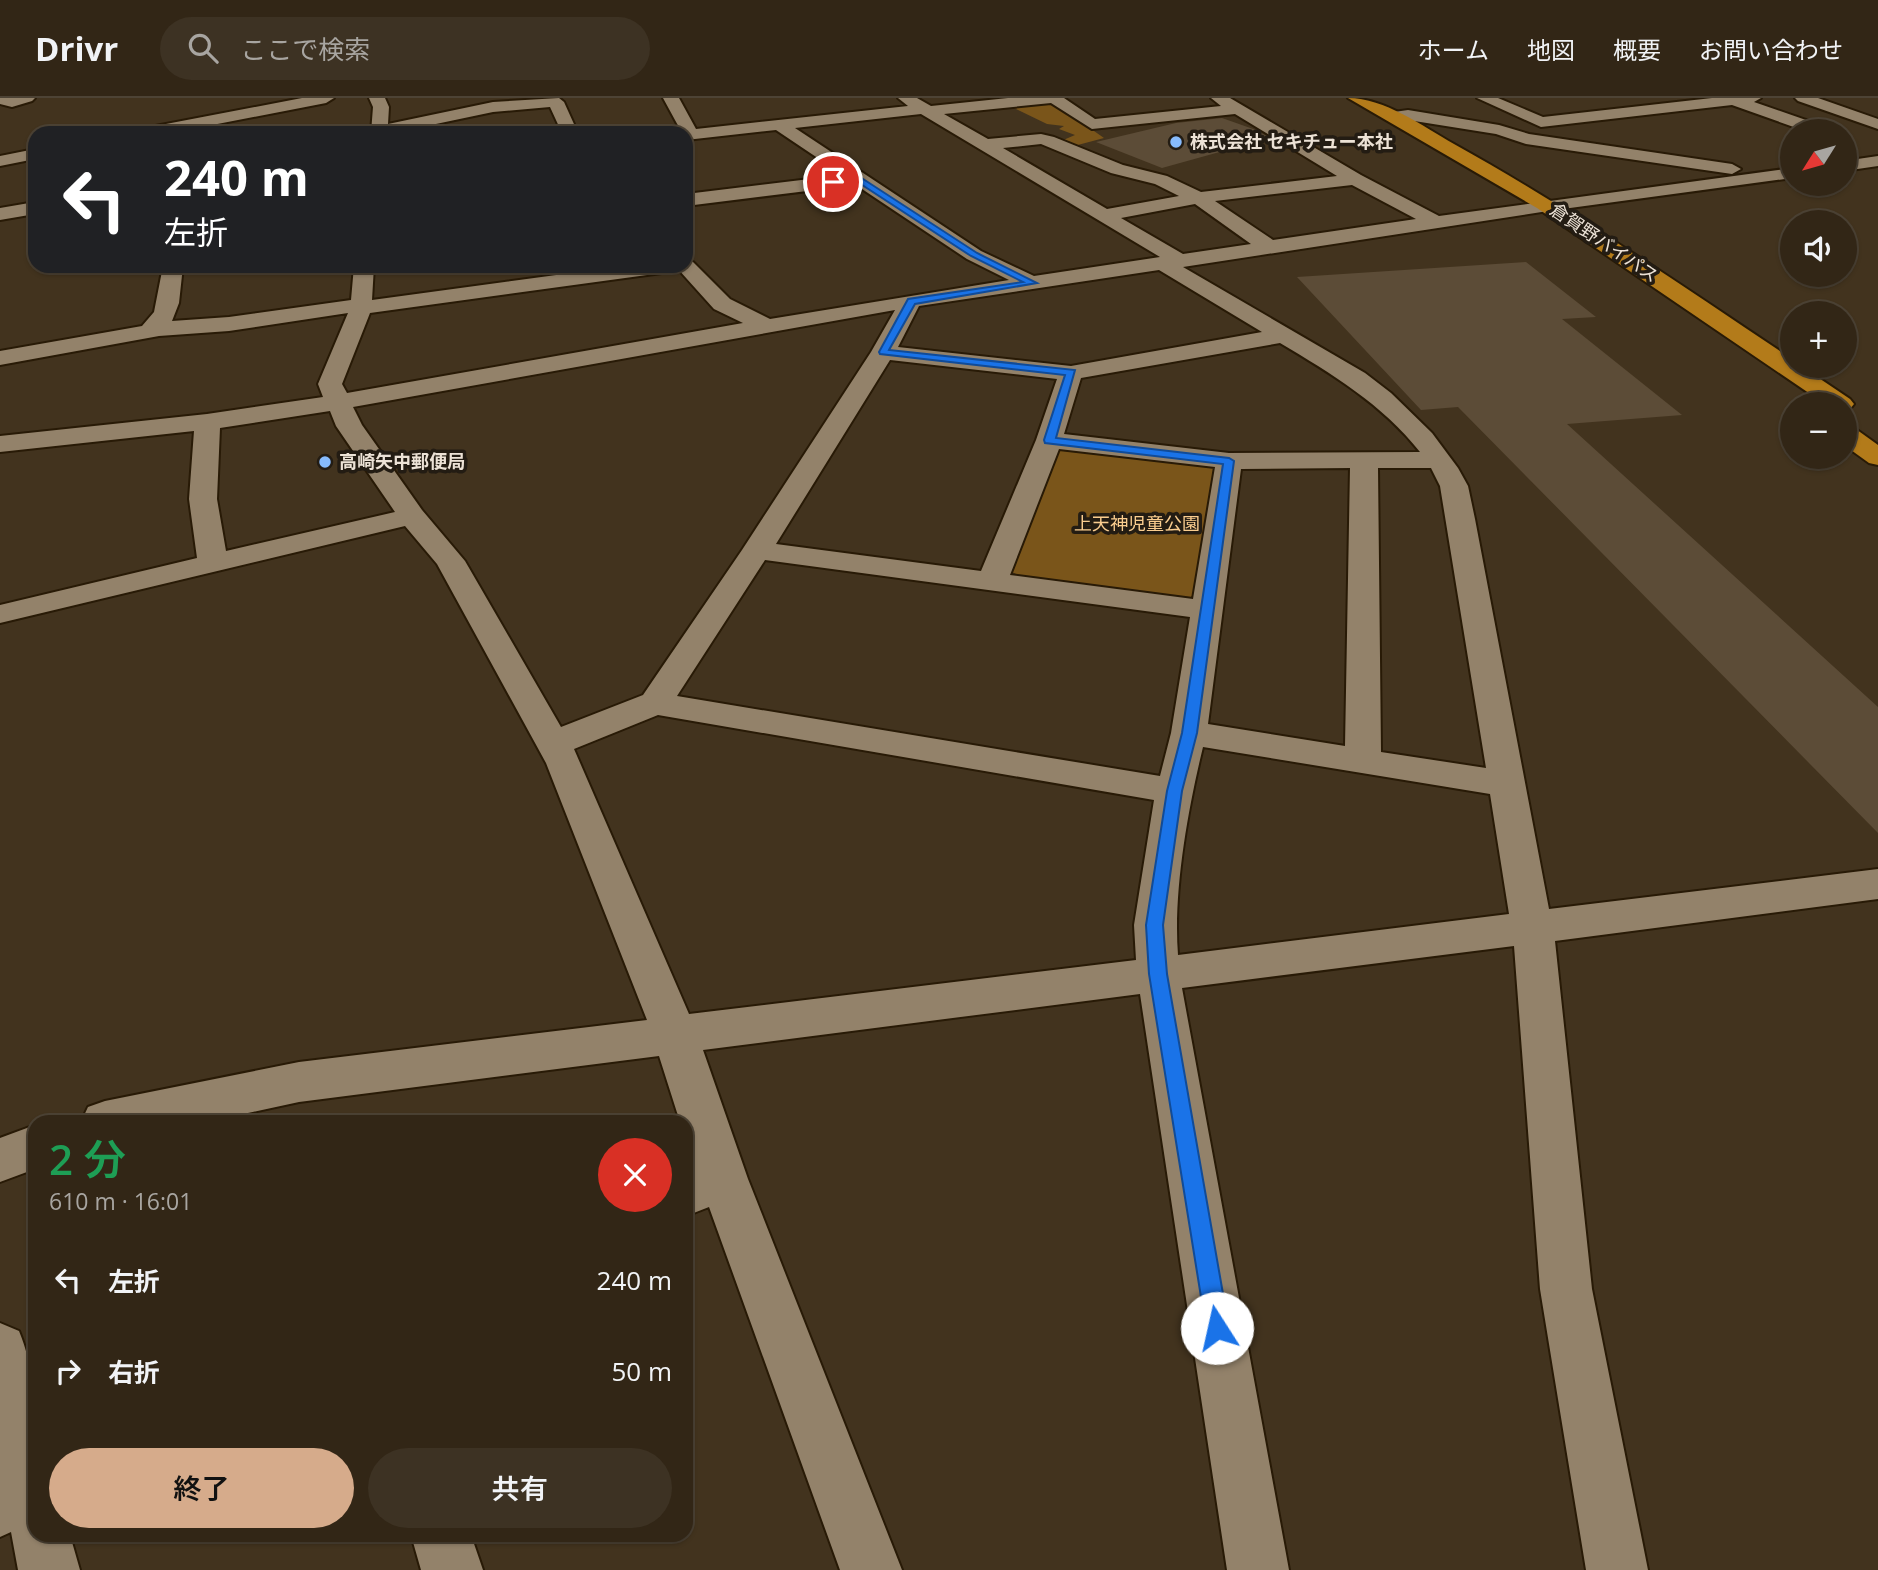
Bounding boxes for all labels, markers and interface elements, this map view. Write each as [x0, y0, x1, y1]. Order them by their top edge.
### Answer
search box [160, 17, 650, 80]
text: Drivr [35, 26, 118, 71]
icon: search [184, 29, 222, 67]
text: ここで検索 [240, 31, 370, 67]
text: ホーム [1418, 33, 1489, 66]
text: 地図 [1527, 33, 1575, 66]
text: 概要 [1613, 33, 1661, 66]
text: お問い合わせ [1699, 33, 1843, 66]
north arrow [1780, 119, 1857, 196]
map controls [1780, 119, 1857, 469]
place label: 株式会社 セキチュー本社 [1190, 129, 1393, 153]
marker: 株式会社 セキチュー本社 [1168, 134, 1184, 150]
text: 240 m [164, 144, 309, 210]
pin [803, 152, 863, 212]
icon: left [49, 154, 140, 245]
icon: arrive [814, 163, 852, 201]
street label: 倉賀野バイパス [1546, 197, 1663, 287]
text: 左折 [164, 210, 228, 253]
button: sound [1780, 210, 1857, 287]
button: + [1780, 301, 1857, 378]
button: − [1780, 392, 1857, 469]
place label: 高崎矢中郵便局 [339, 449, 465, 473]
marker: 高崎矢中郵便局 [317, 454, 333, 470]
park label: 上天神児童公園 [1074, 511, 1200, 535]
text: 2 分 [49, 1130, 126, 1187]
button: close [598, 1138, 672, 1212]
text: 610 m · 16:01 [49, 1185, 192, 1217]
icon: left [49, 1261, 87, 1299]
text: 240 m [597, 1262, 672, 1298]
text: 左折 [108, 1263, 160, 1299]
position arrow [1180, 1291, 1254, 1365]
icon: right [49, 1352, 87, 1390]
text: 50 m [611, 1353, 672, 1389]
text: 右折 [108, 1354, 160, 1390]
button: 終了 [49, 1448, 354, 1528]
button: 共有 [368, 1448, 672, 1528]

